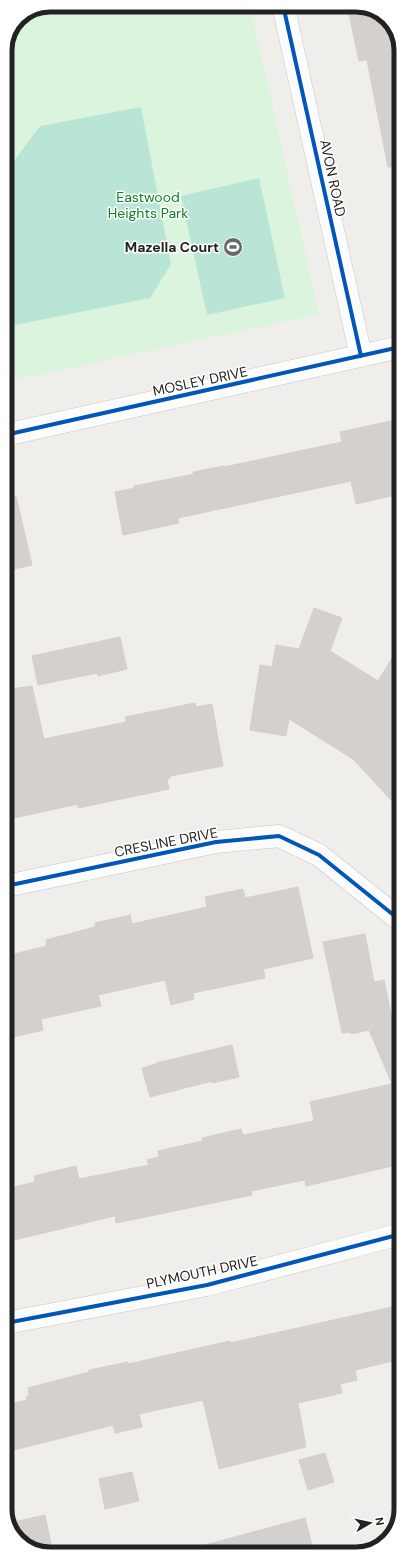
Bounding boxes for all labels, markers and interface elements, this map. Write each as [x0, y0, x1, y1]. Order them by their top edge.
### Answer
street label: AVON ROAD [316, 138, 350, 218]
park label: Eastwood Heights Park [108, 188, 188, 222]
sports icon: Mazella Court [222, 236, 244, 258]
place label: Mazella Court [125, 238, 219, 256]
street label: MOSLEY DRIVE [151, 362, 249, 400]
street label: CRESLINE DRIVE [113, 823, 219, 861]
street label: PLYMOUTH DRIVE [145, 1251, 260, 1293]
north arrow [350, 1503, 390, 1543]
text: N [372, 1516, 387, 1526]

